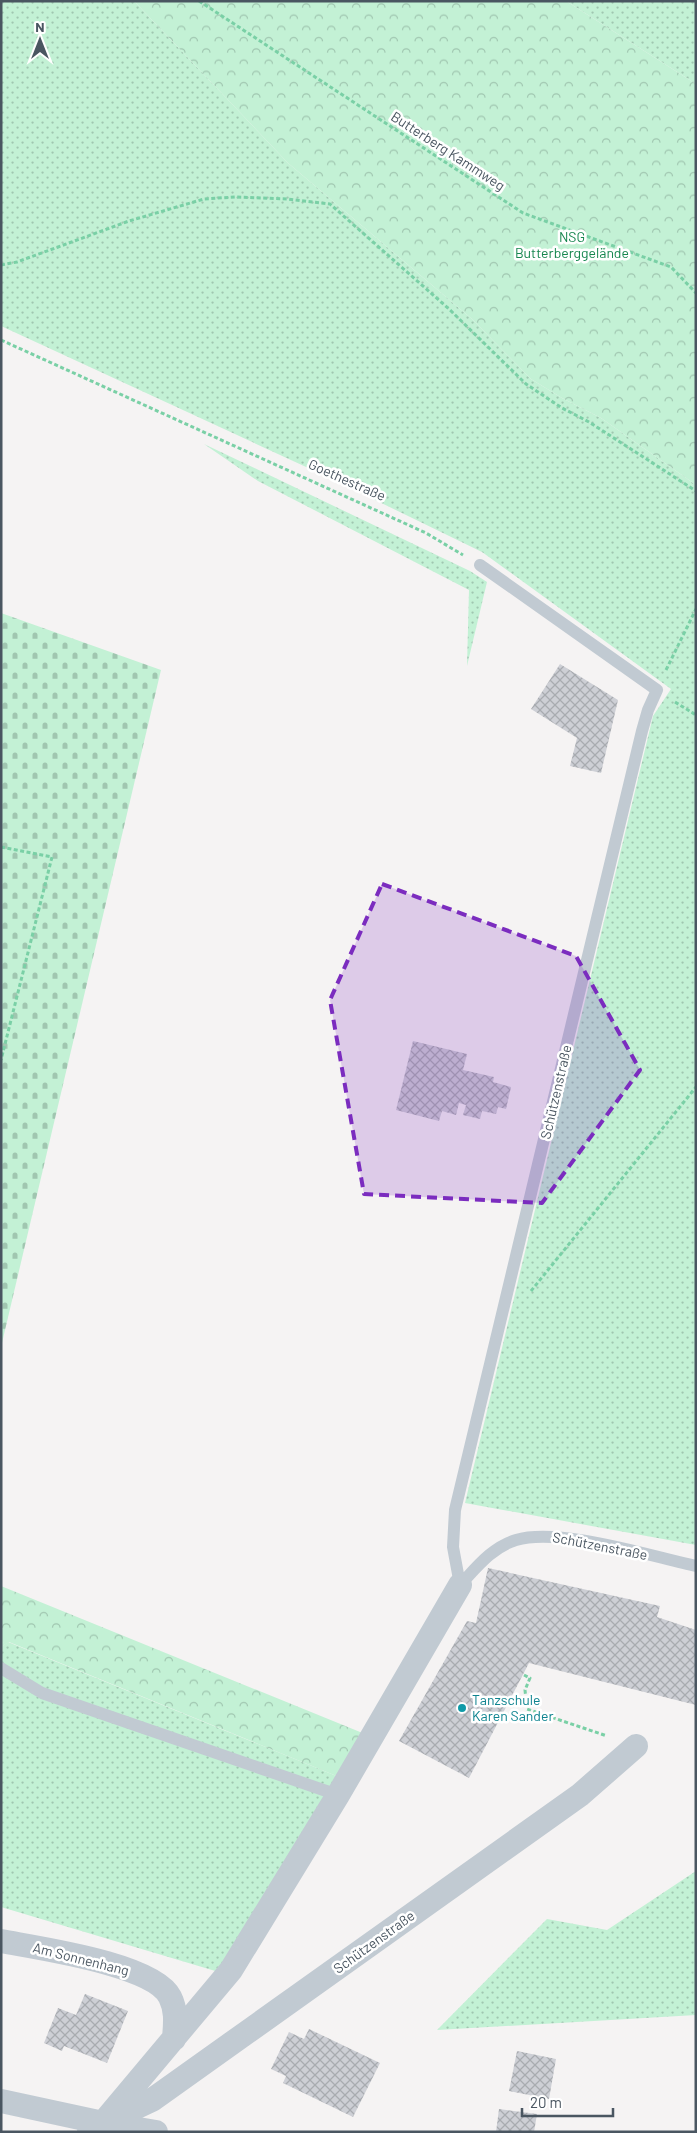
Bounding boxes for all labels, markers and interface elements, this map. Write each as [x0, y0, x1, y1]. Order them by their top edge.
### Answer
north arrow [15, 15, 65, 65]
text: N [35, 18, 45, 35]
street label: Butterberg Kammweg [388, 107, 508, 194]
park label: NSG Butterberggelände [515, 228, 629, 261]
street label: Goethestraße [306, 455, 388, 504]
street label: Schützenstraße [536, 1043, 575, 1141]
street label: Schützenstraße [551, 1528, 649, 1563]
place label: Tanzschule Karen Sander [472, 1691, 554, 1724]
marker: Tanzschule Karen Sander [456, 1702, 468, 1714]
street label: Schützenstraße [330, 1906, 418, 1977]
street label: Am Sonnenhang [31, 1938, 131, 1979]
scale bar [522, 2086, 613, 2118]
text: 20 m [530, 2093, 562, 2111]

